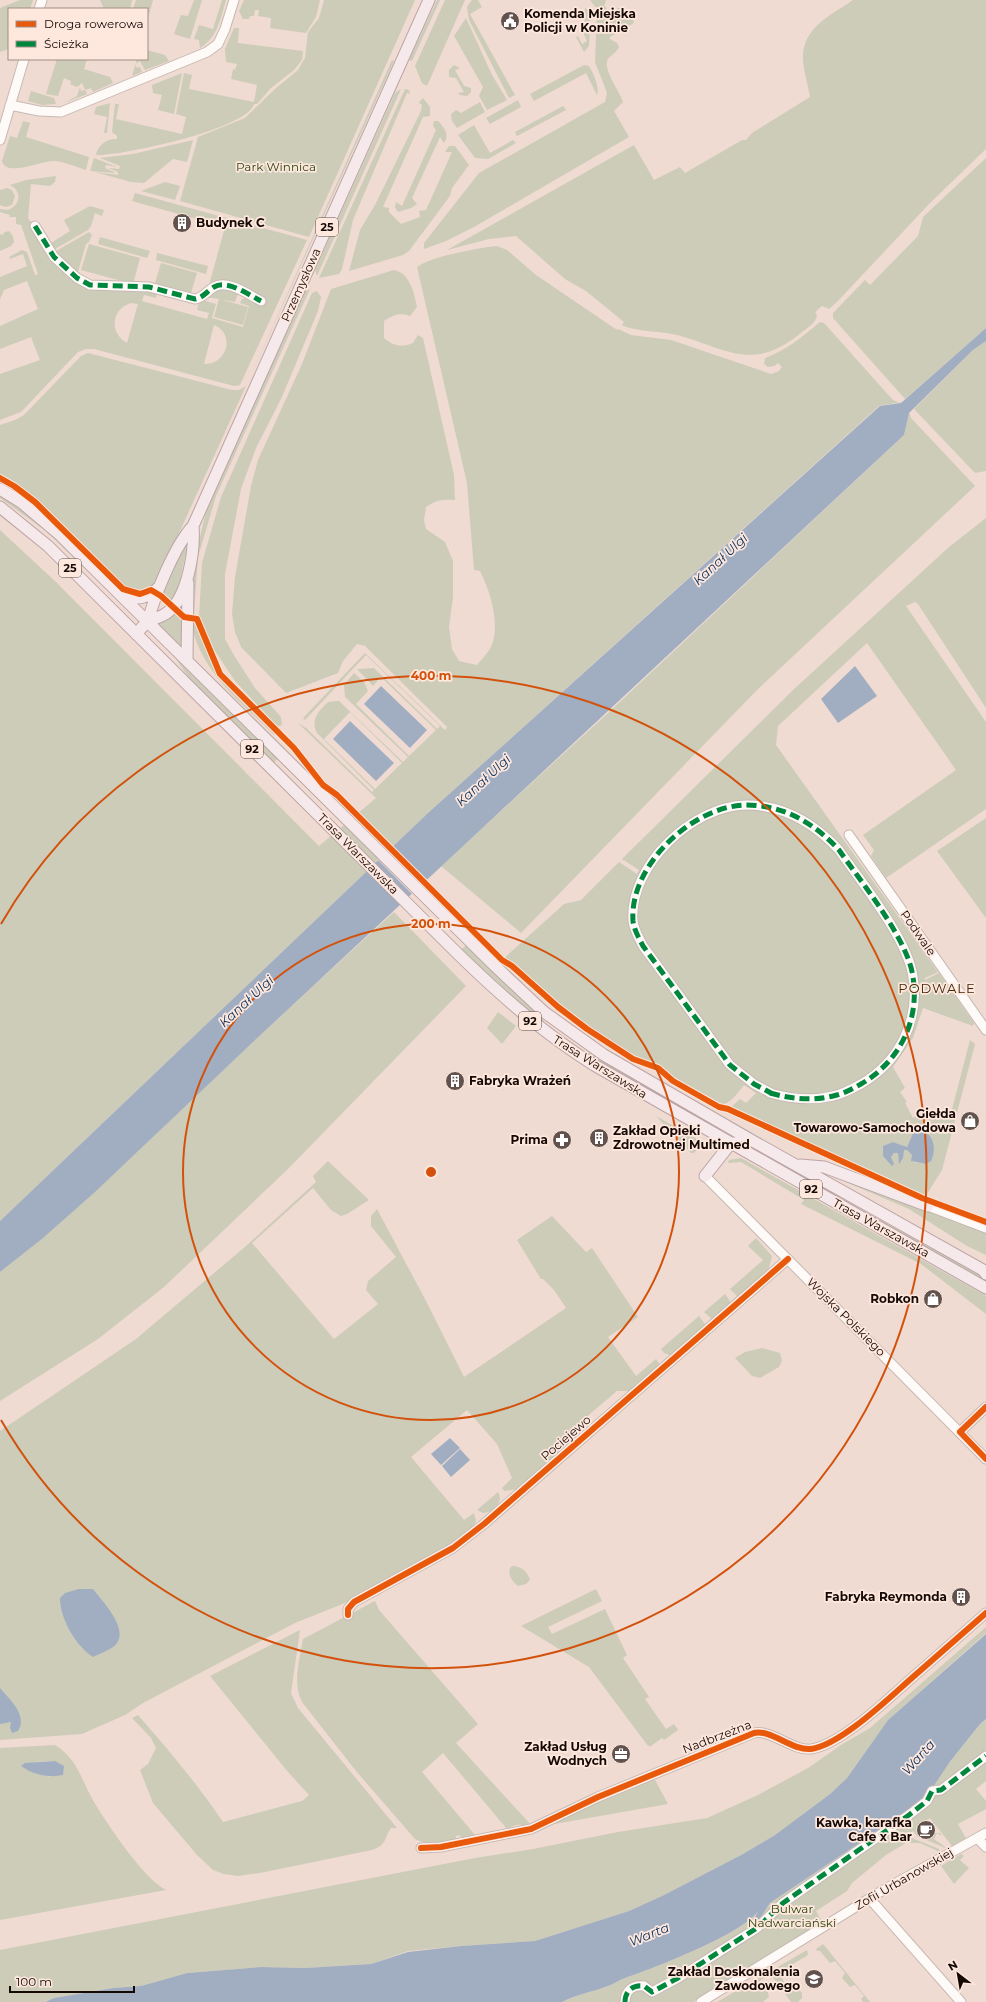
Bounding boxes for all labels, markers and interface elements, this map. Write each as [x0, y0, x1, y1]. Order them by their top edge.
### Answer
place label: Komenda Miejska Policji w Koninie [524, 6, 636, 35]
legend [8, 8, 148, 60]
public building icon: Komenda Miejska Policji w Koninie [499, 10, 521, 32]
text: Droga rowerowa [44, 16, 144, 31]
text: Ścieżka [44, 36, 89, 51]
park label: Park Winnica [236, 159, 316, 174]
building icon: Budynek C [171, 212, 193, 234]
place label: Budynek C [196, 215, 265, 230]
road number: 25 [316, 218, 338, 236]
street label: Przemysłowa [278, 246, 324, 324]
water label: Kanał Ulgi [689, 529, 751, 588]
road number: 25 [59, 559, 81, 577]
text: 400 m [411, 668, 451, 683]
road number: 92 [241, 740, 263, 758]
water label: Kanał Ulgi [452, 750, 514, 809]
street label: Trasa Warszawska [315, 810, 402, 897]
street label: Podwale [897, 907, 939, 958]
text: 200 m [411, 916, 451, 931]
water label: Kanał Ulgi [215, 971, 277, 1030]
district label: PODWALE [898, 980, 976, 996]
road number: 92 [519, 1012, 541, 1030]
street label: Trasa Warszawska [550, 1032, 650, 1102]
building icon: Fabryka Wrażeń [444, 1070, 466, 1092]
place label: Fabryka Wrażeń [469, 1073, 571, 1088]
place label: Giełda Towarowo-Samochodowa [794, 1106, 956, 1135]
shop icon: Giełda Towarowo-Samochodowa [959, 1110, 981, 1132]
place label: Zakład Opieki Zdrowotnej Multimed [613, 1123, 750, 1152]
building icon: Zakład Opieki Zdrowotnej Multimed [588, 1127, 610, 1149]
pharmacy icon: Prima [551, 1129, 573, 1151]
place label: Prima [511, 1132, 548, 1147]
centre of rings [424, 1165, 438, 1179]
road number: 92 [800, 1180, 822, 1198]
street label: Trasa Warszawska [830, 1195, 932, 1260]
street label: Wojska Polskiego [804, 1274, 889, 1359]
shop icon: Robkon [922, 1288, 944, 1310]
place label: Robkon [870, 1291, 919, 1306]
street label: Pociejewo [538, 1412, 594, 1463]
building icon: Fabryka Reymonda [950, 1586, 972, 1608]
place label: Fabryka Reymonda [825, 1589, 947, 1604]
street label: Nadbrzeżna [680, 1717, 753, 1757]
water label: Warta [898, 1736, 938, 1778]
place label: Zakład Usług Wodnych [524, 1739, 607, 1768]
office icon: Zakład Usług Wodnych [610, 1743, 632, 1765]
place label: Kawka, karafka Cafe x Bar [816, 1815, 912, 1844]
cafe icon: Kawka, karafka Cafe x Bar [915, 1819, 937, 1841]
street label: Zofii Urbanowskiej [852, 1844, 956, 1913]
park label: Bulwar Nadwarciański [748, 1901, 836, 1930]
water label: Warta [627, 1919, 671, 1949]
north arrow [938, 1954, 978, 1994]
text: N [945, 1957, 960, 1974]
place label: Zakład Doskonalenia Zawodowego [668, 1964, 800, 1993]
scale bar [10, 1968, 134, 1994]
school or university icon: Zakład Doskonalenia Zawodowego [803, 1968, 825, 1990]
text: 100 m [16, 1974, 52, 1989]

